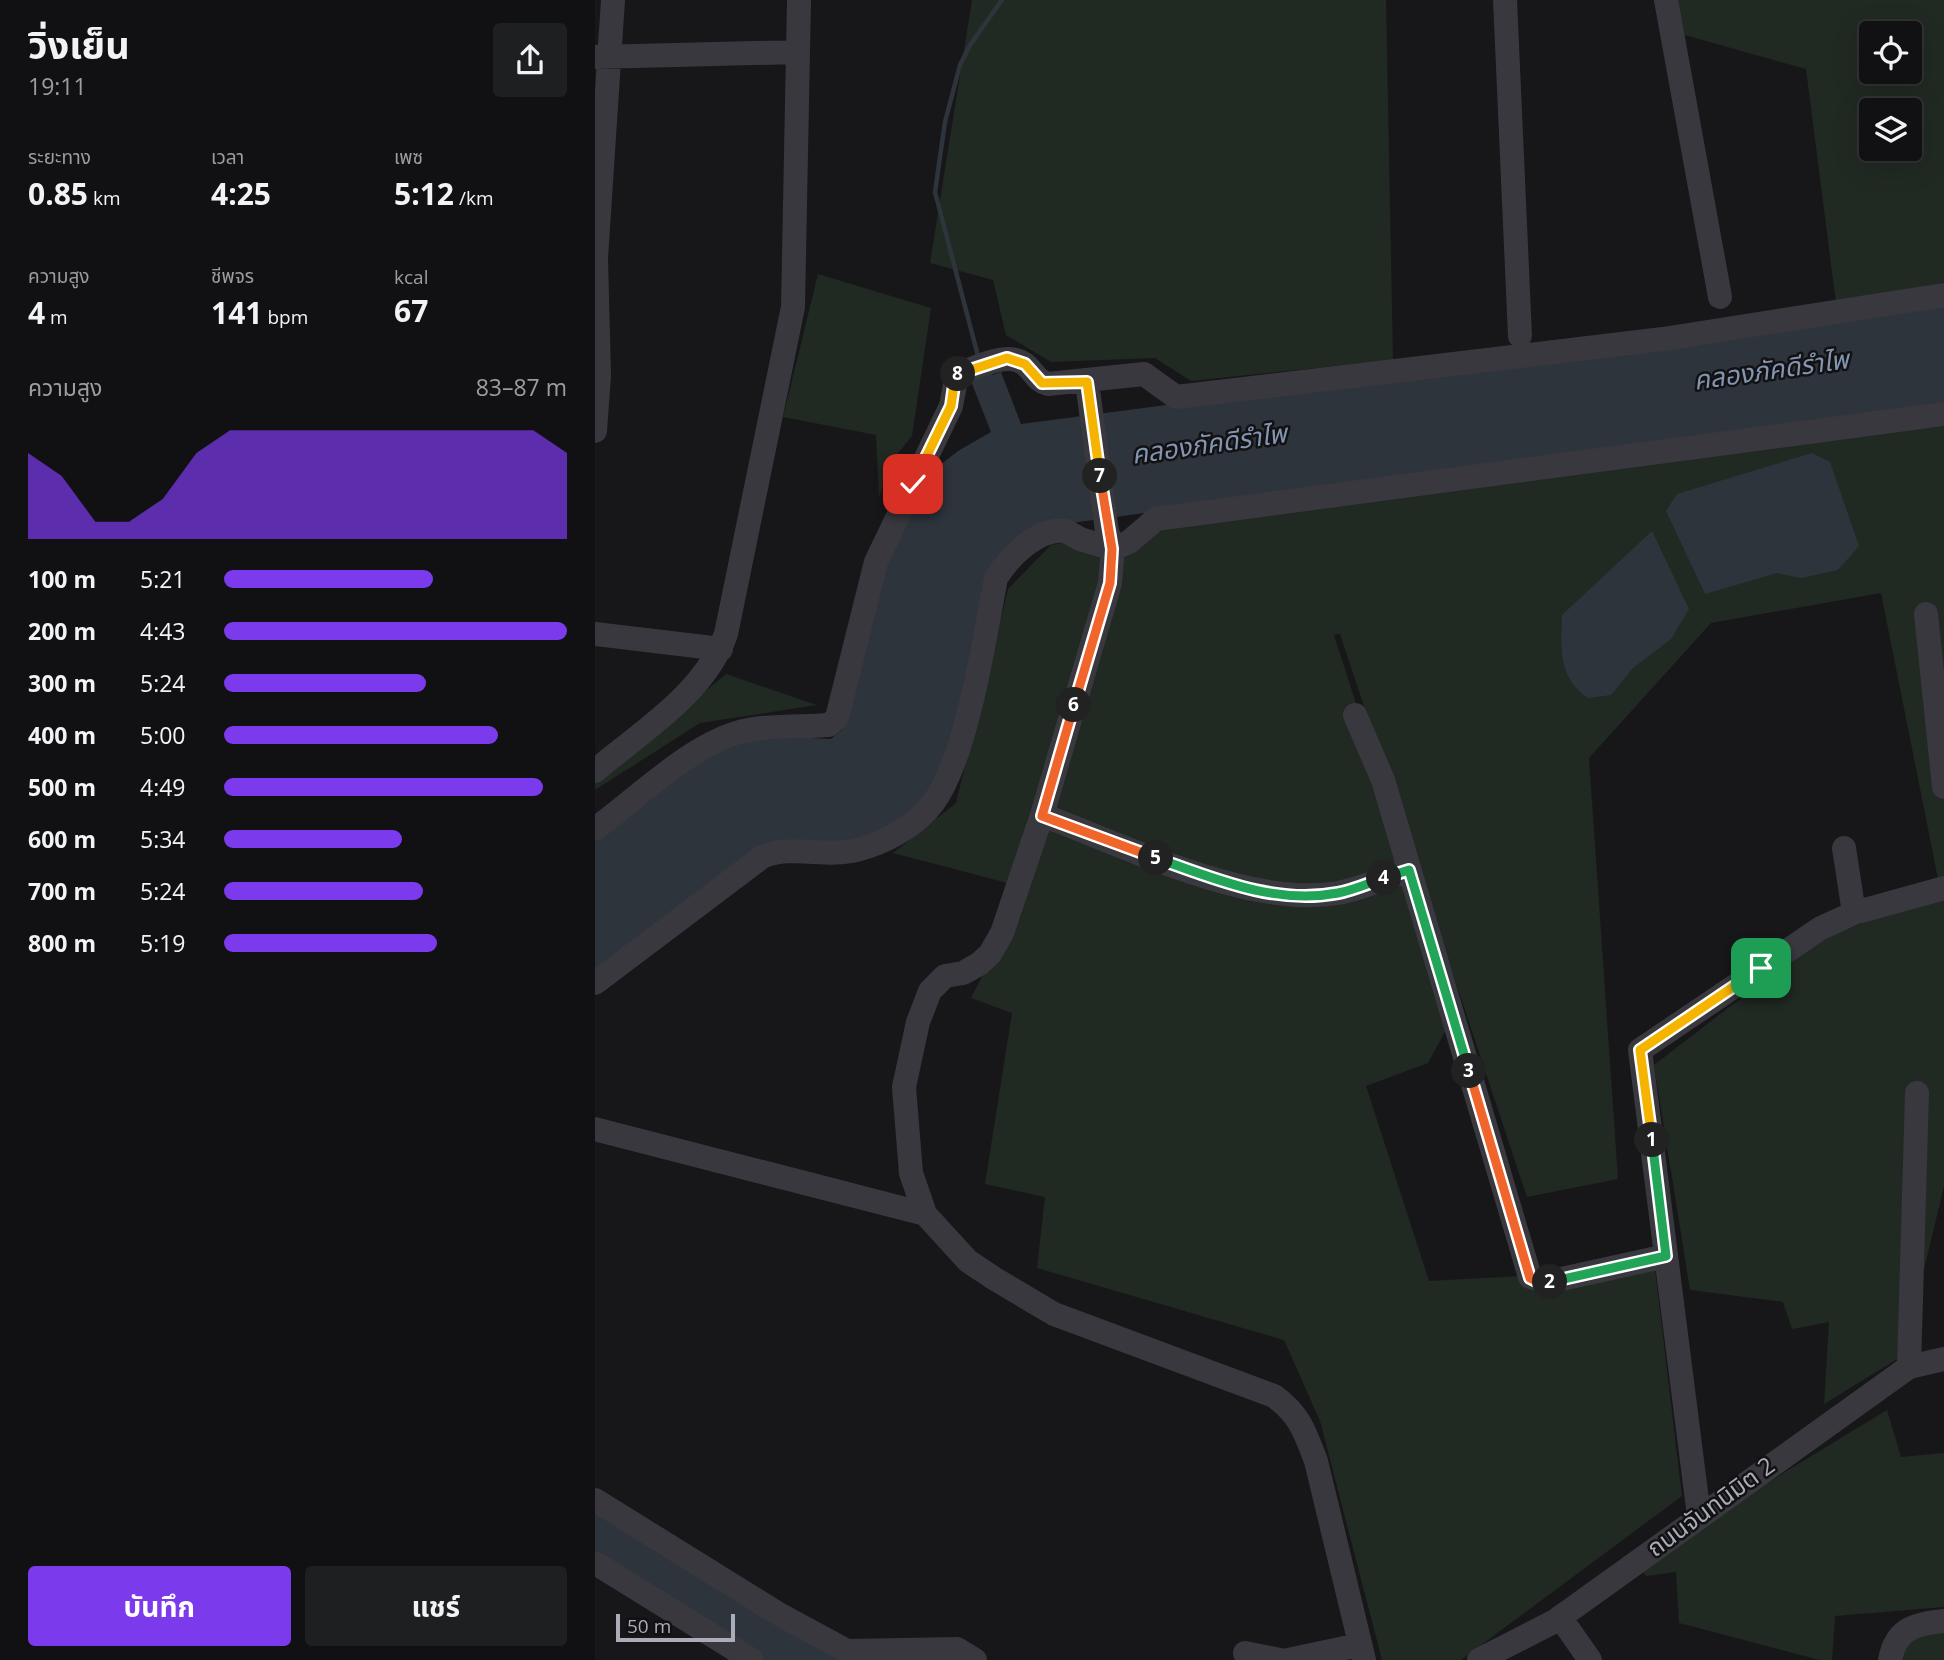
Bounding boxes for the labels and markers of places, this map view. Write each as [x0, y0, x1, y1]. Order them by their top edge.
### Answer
pin: 8 [941, 356, 975, 392]
pin [883, 454, 943, 514]
pin: 7 [1083, 458, 1117, 494]
pin: 6 [1057, 688, 1091, 722]
pin: 5 [1139, 840, 1173, 876]
pin: 4 [1367, 860, 1401, 896]
pin [1731, 938, 1791, 998]
pin: 3 [1451, 1054, 1487, 1088]
pin: 1 [1635, 1122, 1669, 1158]
pin: 2 [1532, 1264, 1567, 1300]

